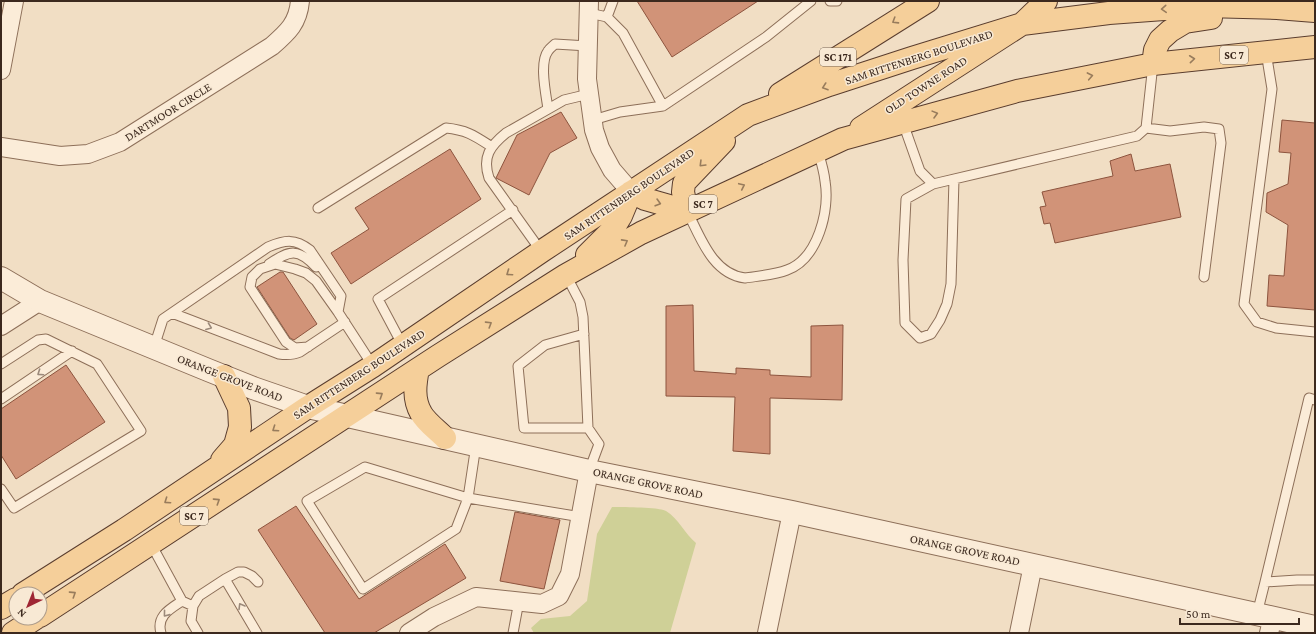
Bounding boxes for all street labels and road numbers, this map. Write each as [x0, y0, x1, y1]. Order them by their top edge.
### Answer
street label: SAM RITTENBERG BOULEVARD [843, 26, 995, 88]
road number: SC 7 [1220, 46, 1248, 64]
road number: SC 171 [820, 48, 856, 66]
street label: OLD TOWNE ROAD [882, 53, 970, 117]
street label: DARTMOOR CIRCLE [122, 79, 214, 144]
street label: SAM RITTENBERG BOULEVARD [561, 145, 697, 243]
road number: SC 7 [689, 195, 717, 213]
street label: SAM RITTENBERG BOULEVARD [290, 326, 428, 422]
street label: ORANGE GROVE ROAD [175, 351, 285, 405]
street label: ORANGE GROVE ROAD [592, 464, 704, 502]
road number: SC 7 [180, 507, 208, 525]
street label: ORANGE GROVE ROAD [909, 531, 1021, 569]

